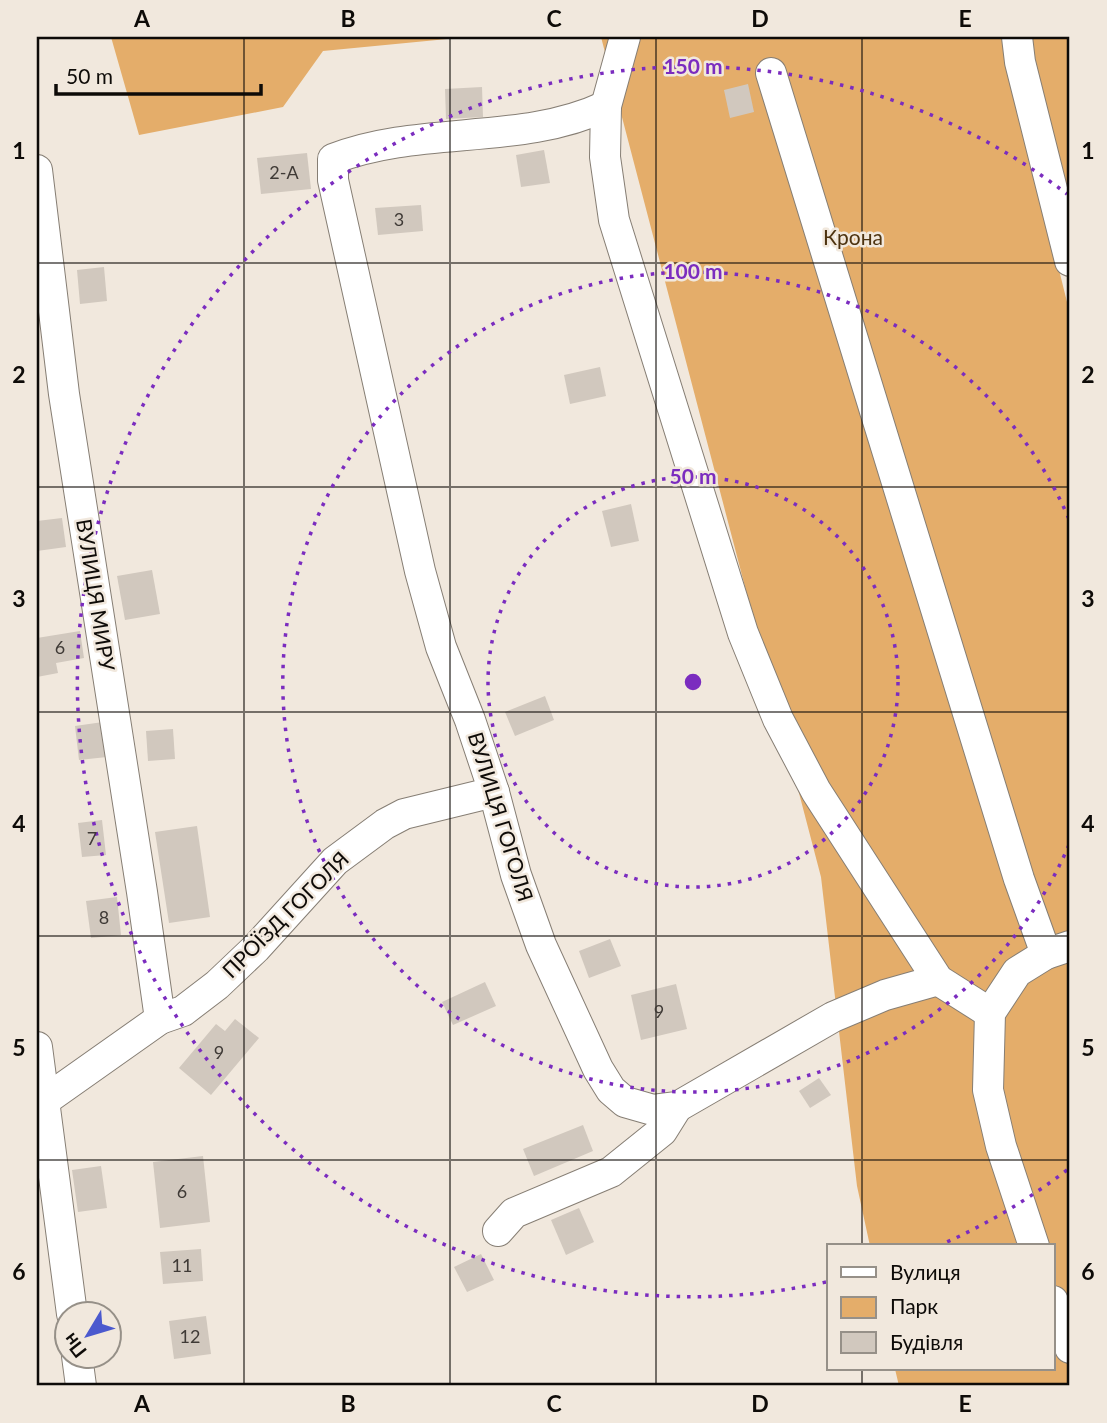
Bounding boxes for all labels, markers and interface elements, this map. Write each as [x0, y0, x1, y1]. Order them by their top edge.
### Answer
text: A [133, 4, 151, 32]
text: B [340, 4, 356, 32]
text: C [546, 4, 562, 32]
text: D [751, 4, 769, 32]
text: E [958, 4, 972, 32]
scale bar [56, 52, 261, 96]
text: 150 m [663, 53, 723, 78]
text: 50 m [66, 63, 113, 88]
text: 1 [12, 136, 26, 164]
text: 1 [1081, 136, 1095, 164]
house number: 2-А [269, 161, 299, 183]
house number: 3 [394, 208, 404, 230]
park label: Крона [823, 224, 883, 249]
text: 100 m [663, 258, 723, 283]
text: 2 [12, 360, 26, 388]
text: 2 [1081, 360, 1095, 388]
text: 50 m [669, 463, 717, 488]
street label: ВУЛИЦЯ МИРУ [72, 517, 121, 673]
text: 3 [12, 584, 26, 612]
text: 3 [1081, 584, 1095, 612]
house number: 6 [55, 636, 65, 658]
centre of rings [681, 670, 705, 694]
street label: ВУЛИЦЯ ГОГОЛЯ [464, 729, 539, 904]
text: 4 [12, 809, 26, 837]
text: 4 [1081, 809, 1095, 837]
house number: 7 [87, 827, 97, 849]
street label: ПРОЇЗД ГОГОЛЯ [217, 846, 353, 982]
house number: 8 [99, 906, 109, 928]
house number: 9 [654, 1000, 664, 1022]
text: 5 [12, 1033, 26, 1061]
text: 5 [1081, 1033, 1095, 1061]
house number: 9 [214, 1041, 224, 1063]
house number: 6 [177, 1180, 187, 1202]
legend [827, 1244, 1054, 1370]
house number: 11 [172, 1254, 192, 1276]
text: 6 [12, 1257, 26, 1285]
text: 6 [1081, 1257, 1095, 1285]
text: Вулиця [890, 1259, 961, 1284]
text: Парк [890, 1293, 938, 1318]
north arrow [52, 1300, 122, 1370]
house number: 12 [180, 1325, 200, 1347]
text: Пн [58, 1329, 91, 1363]
text: Будівля [890, 1329, 963, 1354]
text: A [133, 1389, 151, 1417]
text: B [340, 1389, 356, 1417]
text: C [546, 1389, 562, 1417]
text: D [751, 1389, 769, 1417]
text: E [958, 1389, 972, 1417]

